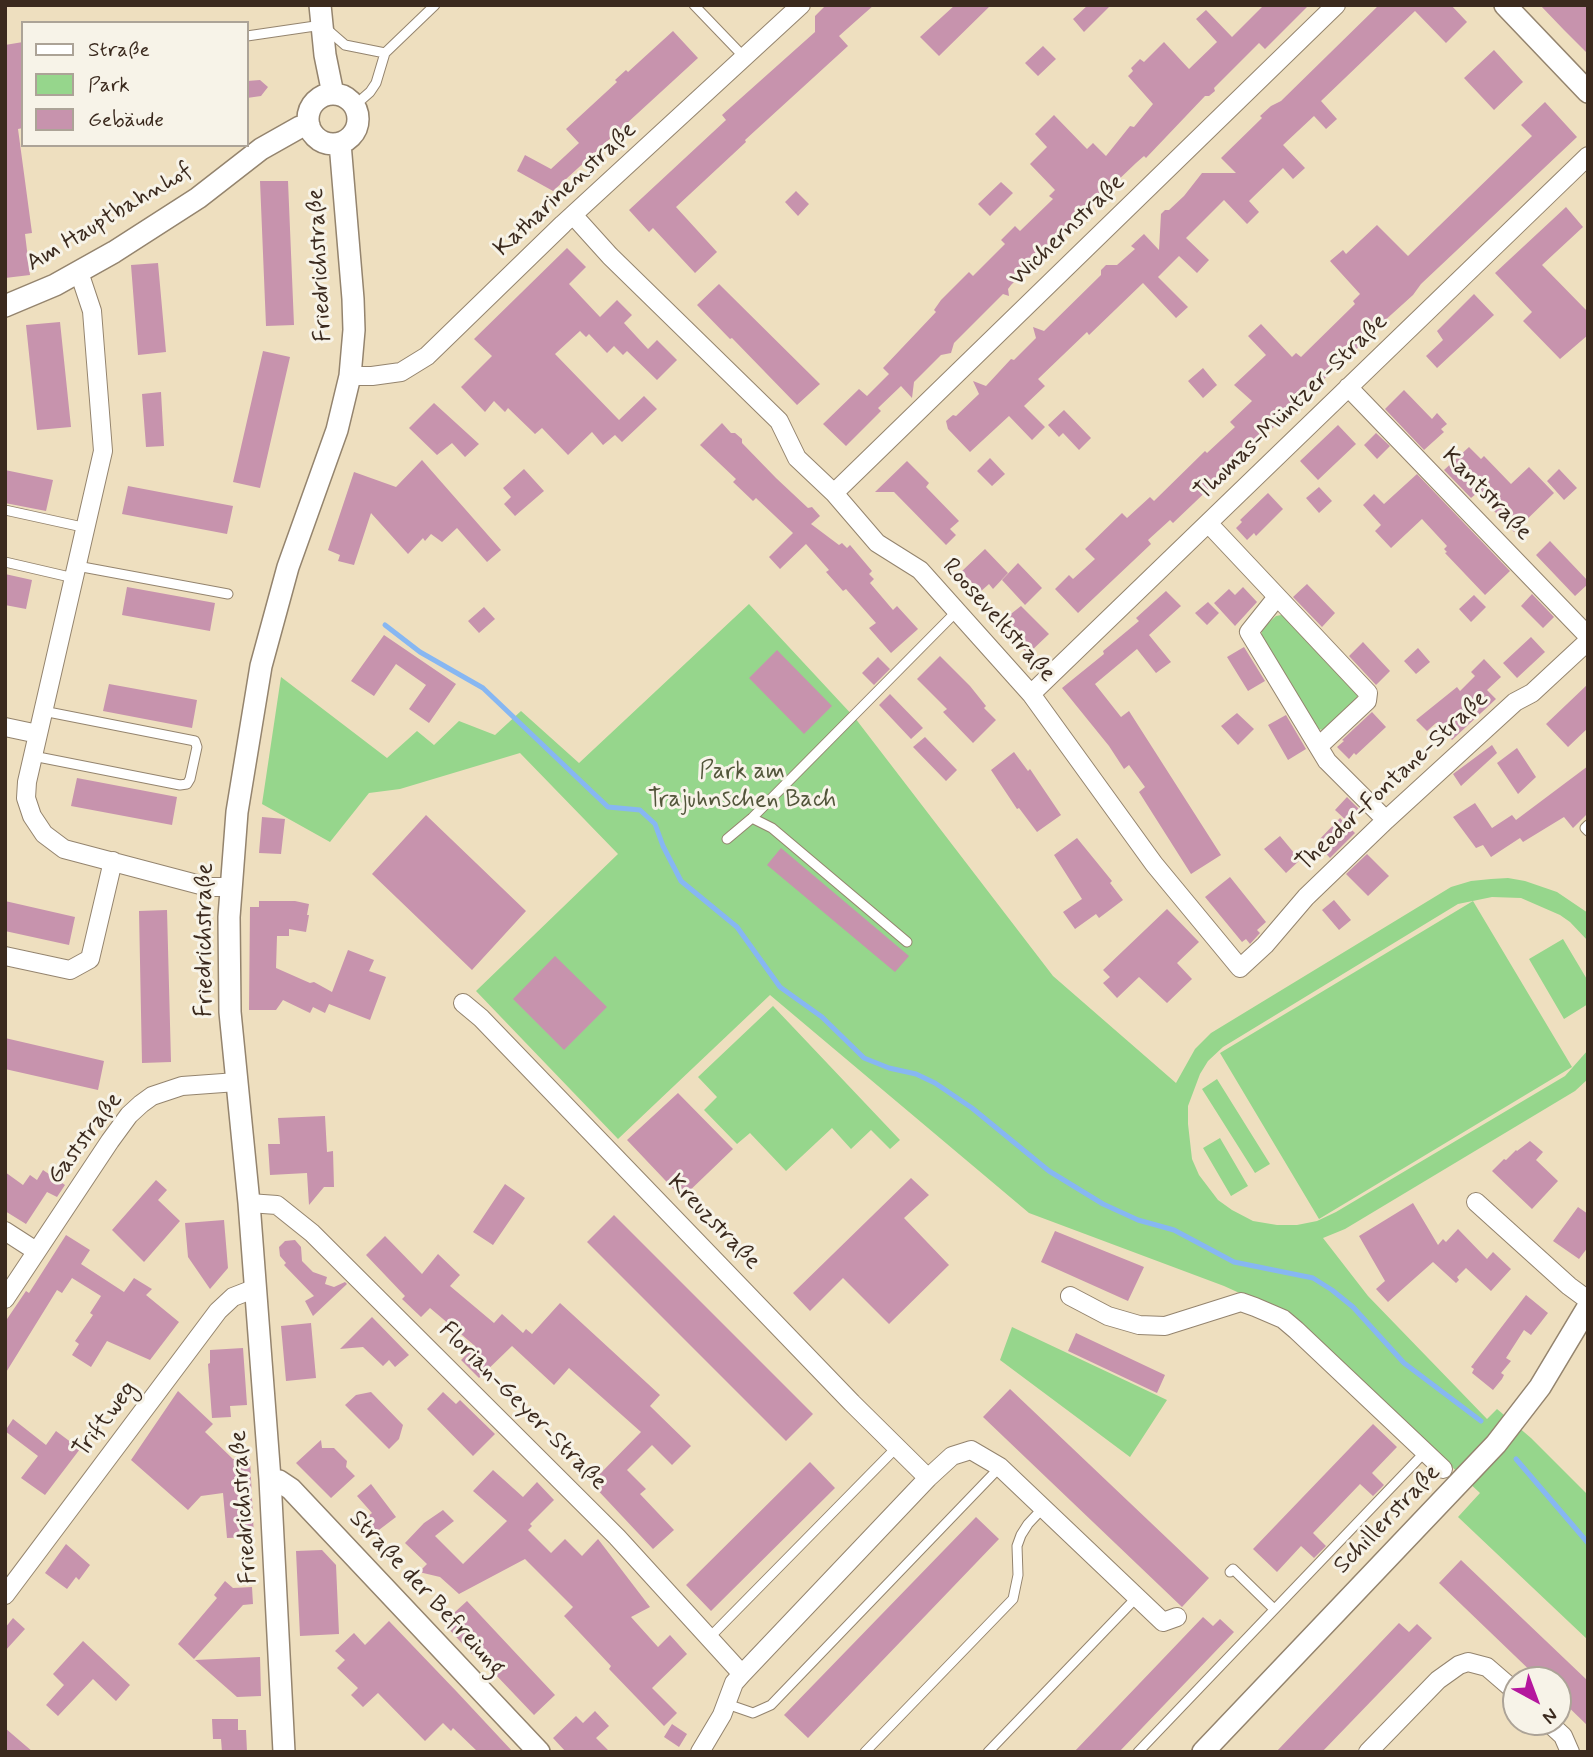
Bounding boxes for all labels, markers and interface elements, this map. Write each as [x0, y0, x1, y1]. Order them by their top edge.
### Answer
legend [21, 21, 248, 147]
text: Straße [88, 36, 150, 64]
text: Park [88, 71, 130, 99]
text: Gebäude [88, 106, 164, 134]
street label: Katharinenstraße [489, 117, 643, 263]
street label: Am Hauptbahnhof [22, 157, 198, 279]
street label: Wichernstraße [1004, 169, 1132, 293]
street label: Friedrichstraße [303, 187, 339, 343]
street label: Thomas-Müntzer-Straße [1190, 308, 1394, 508]
street label: Kantstraße [1435, 443, 1537, 547]
street label: Rooseveltstraße [935, 553, 1061, 689]
street label: Theodor-Fontane-Straße [1291, 685, 1495, 879]
park label: Park am Trajuhnschen Bach [648, 759, 836, 815]
street label: Friedrichstraße [192, 863, 220, 1017]
street label: Gaststraße [42, 1087, 130, 1191]
street label: Kreuzstraße [660, 1169, 766, 1277]
street label: Florian-Geyer-Straße [432, 1317, 612, 1497]
street label: Triftweg [68, 1376, 144, 1464]
street label: Friedrichstraße [225, 1429, 265, 1585]
street label: Schillerstraße [1329, 1459, 1447, 1581]
street label: Straße der Befreiung [342, 1505, 510, 1683]
north arrow [1502, 1666, 1572, 1736]
text: N [1537, 1702, 1563, 1729]

